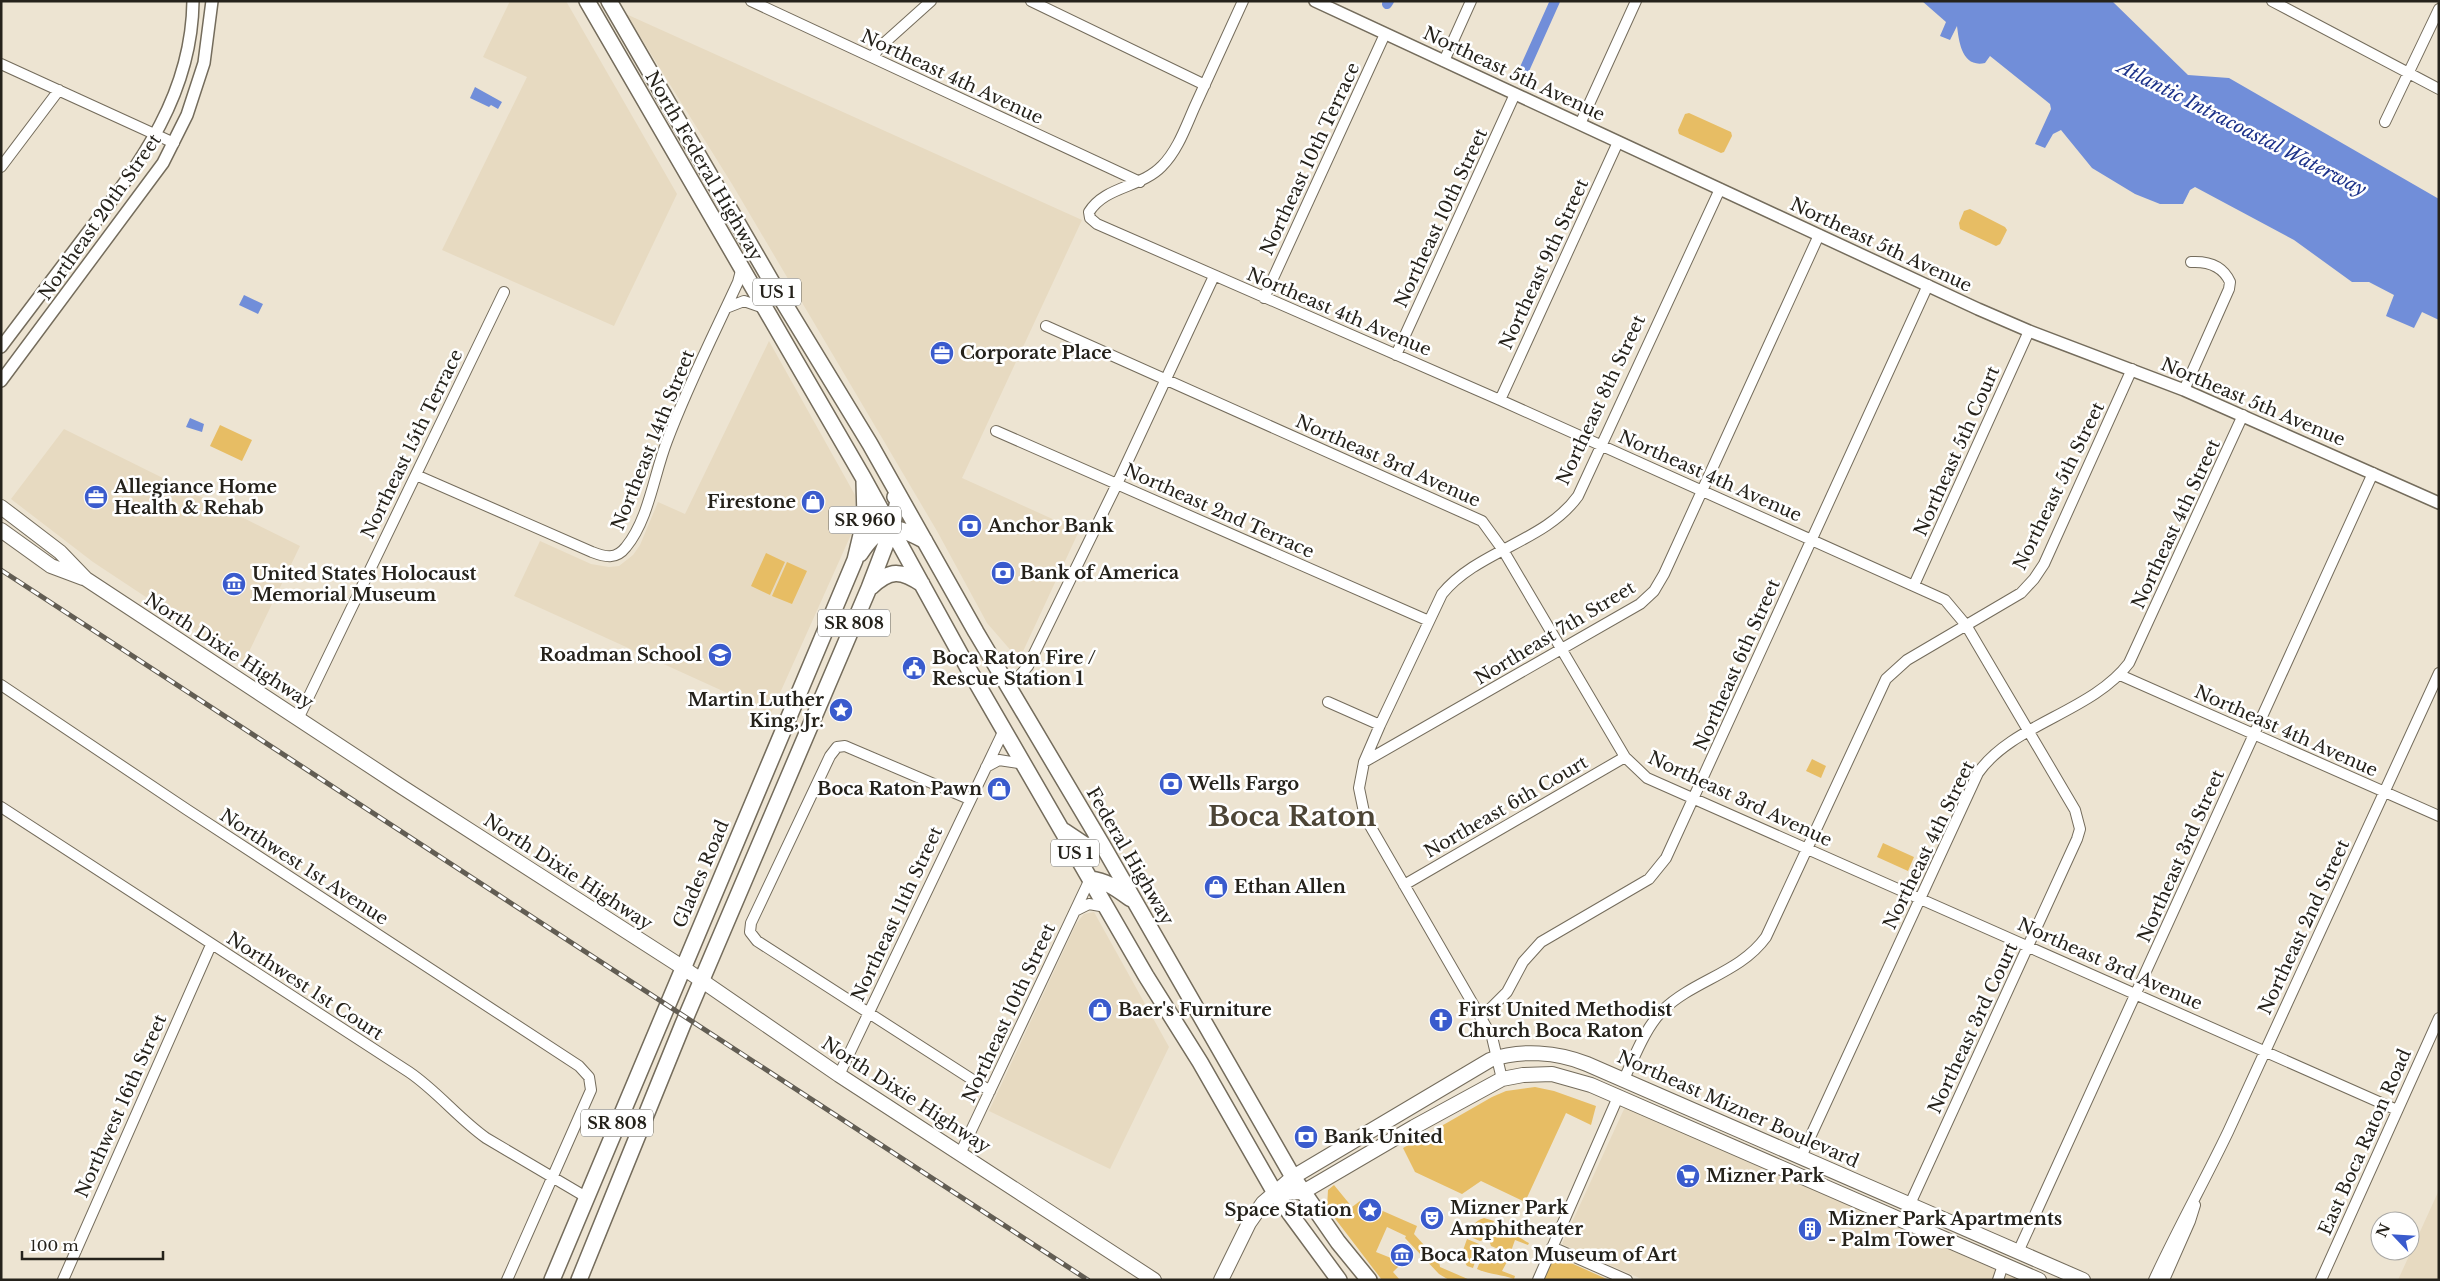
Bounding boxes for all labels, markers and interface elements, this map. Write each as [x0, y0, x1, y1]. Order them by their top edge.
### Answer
street label: Northeast 5th Avenue [1420, 22, 1608, 126]
street label: Northeast 4th Avenue [857, 25, 1047, 129]
water label: Atlantic Intracoastal Waterway [2111, 54, 2370, 201]
street label: Northeast 10th Terrace [1256, 59, 1364, 259]
street label: North Federal Highway [640, 67, 768, 265]
street label: Northeast 10th Street [1390, 125, 1492, 311]
street label: Northeast 20th Street [34, 129, 166, 304]
street label: Northeast 9th Street [1495, 175, 1593, 353]
street label: Northeast 5th Avenue [1787, 193, 1975, 297]
street label: Northeast 4th Avenue [1243, 263, 1435, 361]
road number: US 1 [753, 278, 801, 306]
street label: Northeast 8th Street [1552, 311, 1650, 489]
office icon: Corporate Place [929, 340, 955, 366]
place label: Corporate Place [960, 342, 1112, 364]
street label: Northeast 15th Terrace [357, 346, 467, 542]
street label: Northeast 14th Street [607, 346, 699, 533]
street label: Northeast 5th Avenue [2158, 353, 2348, 451]
street label: Northeast 5th Court [1910, 362, 2005, 539]
street label: Northeast 5th Street [2009, 398, 2109, 574]
street label: Northeast 3rd Avenue [1292, 410, 1484, 512]
street label: Northeast 4th Avenue [1615, 426, 1805, 526]
street label: Northeast 4th Street [2127, 435, 2225, 612]
street label: Northeast 2nd Terrace [1120, 459, 1318, 563]
place label: Allegiance Home Health & Rehab [113, 476, 277, 519]
office icon: Allegiance Home Health & Rehab [83, 484, 109, 510]
shop icon: Firestone [800, 489, 826, 515]
place label: Firestone [707, 491, 796, 513]
road number: SR 960 [829, 506, 901, 534]
bank icon: Anchor Bank [957, 513, 983, 539]
place label: Anchor Bank [987, 515, 1115, 537]
bank icon: Bank of America [990, 560, 1016, 586]
place label: Bank of America [1020, 562, 1180, 584]
place label: United States Holocaust Memorial Museum [252, 563, 477, 606]
museum icon: United States Holocaust Memorial Museum [221, 571, 247, 597]
street label: Northeast 7th Street [1471, 576, 1639, 690]
street label: Northeast 6th Street [1689, 576, 1785, 754]
street label: North Dixie Highway [140, 588, 318, 714]
road number: SR 808 [818, 610, 890, 636]
school or university icon: Roadman School [707, 642, 733, 668]
place label: Roadman School [540, 644, 703, 666]
place label: Boca Raton Fire / Rescue Station 1 [932, 647, 1096, 690]
public building icon: Boca Raton Fire / Rescue Station 1 [901, 655, 927, 681]
street label: Northeast 4th Avenue [2191, 681, 2381, 781]
place label: Martin Luther King, Jr. [687, 689, 824, 732]
place icon: Martin Luther King, Jr. [828, 697, 854, 723]
street label: Northeast 3rd Avenue [1645, 747, 1835, 851]
street label: Northeast 6th Court [1420, 751, 1592, 863]
street label: Northeast 4th Street [1879, 757, 1979, 933]
street label: Northeast 3rd Street [2133, 766, 2229, 946]
bank icon: Wells Fargo [1158, 771, 1184, 797]
place label: Wells Fargo [1187, 773, 1299, 795]
shop icon: Boca Raton Pawn [986, 776, 1012, 802]
place label: Boca Raton Pawn [817, 778, 982, 800]
street label: Federal Highway [1082, 783, 1179, 929]
district label: Boca Raton [1208, 799, 1376, 834]
street label: Northwest 1st Avenue [216, 804, 392, 930]
street label: North Dixie Highway [479, 809, 657, 935]
street label: Glades Road [668, 817, 734, 931]
street label: Northeast 11th Street [847, 823, 947, 1005]
street label: Northeast 2nd Street [2254, 836, 2354, 1018]
road number: US 1 [1051, 840, 1099, 866]
shop icon: Ethan Allen [1203, 874, 1229, 900]
place label: Ethan Allen [1234, 876, 1346, 898]
street label: Northeast 3rd Avenue [2014, 913, 2206, 1015]
street label: Northeast 10th Street [958, 920, 1060, 1106]
street label: Northwest 1st Court [223, 927, 388, 1045]
street label: Northeast 3rd Court [1924, 939, 2022, 1117]
shop icon: Baer's Furniture [1087, 997, 1113, 1023]
place label: Baer's Furniture [1118, 999, 1272, 1021]
place label: First United Methodist Church Boca Raton [1458, 999, 1672, 1042]
church icon: First United Methodist Church Boca Raton [1428, 1007, 1454, 1033]
street label: Northwest 16th Street [71, 1011, 171, 1201]
street label: North Dixie Highway [817, 1032, 995, 1158]
street label: East Boca Raton Road [2314, 1045, 2416, 1239]
street label: Northeast Mizner Boulevard [1614, 1046, 1862, 1172]
road number: SR 808 [581, 1110, 653, 1136]
bank icon: Bank United [1293, 1124, 1319, 1150]
place label: Bank United [1324, 1126, 1444, 1148]
supermarket icon: Mizner Park [1675, 1163, 1701, 1189]
place label: Mizner Park [1706, 1165, 1825, 1187]
place icon: Space Station [1357, 1197, 1383, 1223]
place label: Mizner Park Amphitheater [1449, 1197, 1583, 1240]
place label: Space Station [1224, 1199, 1352, 1221]
theatre icon: Mizner Park Amphitheater [1419, 1205, 1445, 1231]
place label: Mizner Park Apartments - Palm Tower [1828, 1208, 2062, 1251]
north arrow [2370, 1211, 2420, 1261]
building icon: Mizner Park Apartments - Palm Tower [1797, 1216, 1823, 1242]
text: N [2372, 1221, 2394, 1240]
scale bar [22, 1228, 164, 1260]
text: 100 m [30, 1236, 79, 1255]
museum icon: Boca Raton Museum of Art [1389, 1242, 1415, 1268]
place label: Boca Raton Museum of Art [1420, 1244, 1677, 1266]

